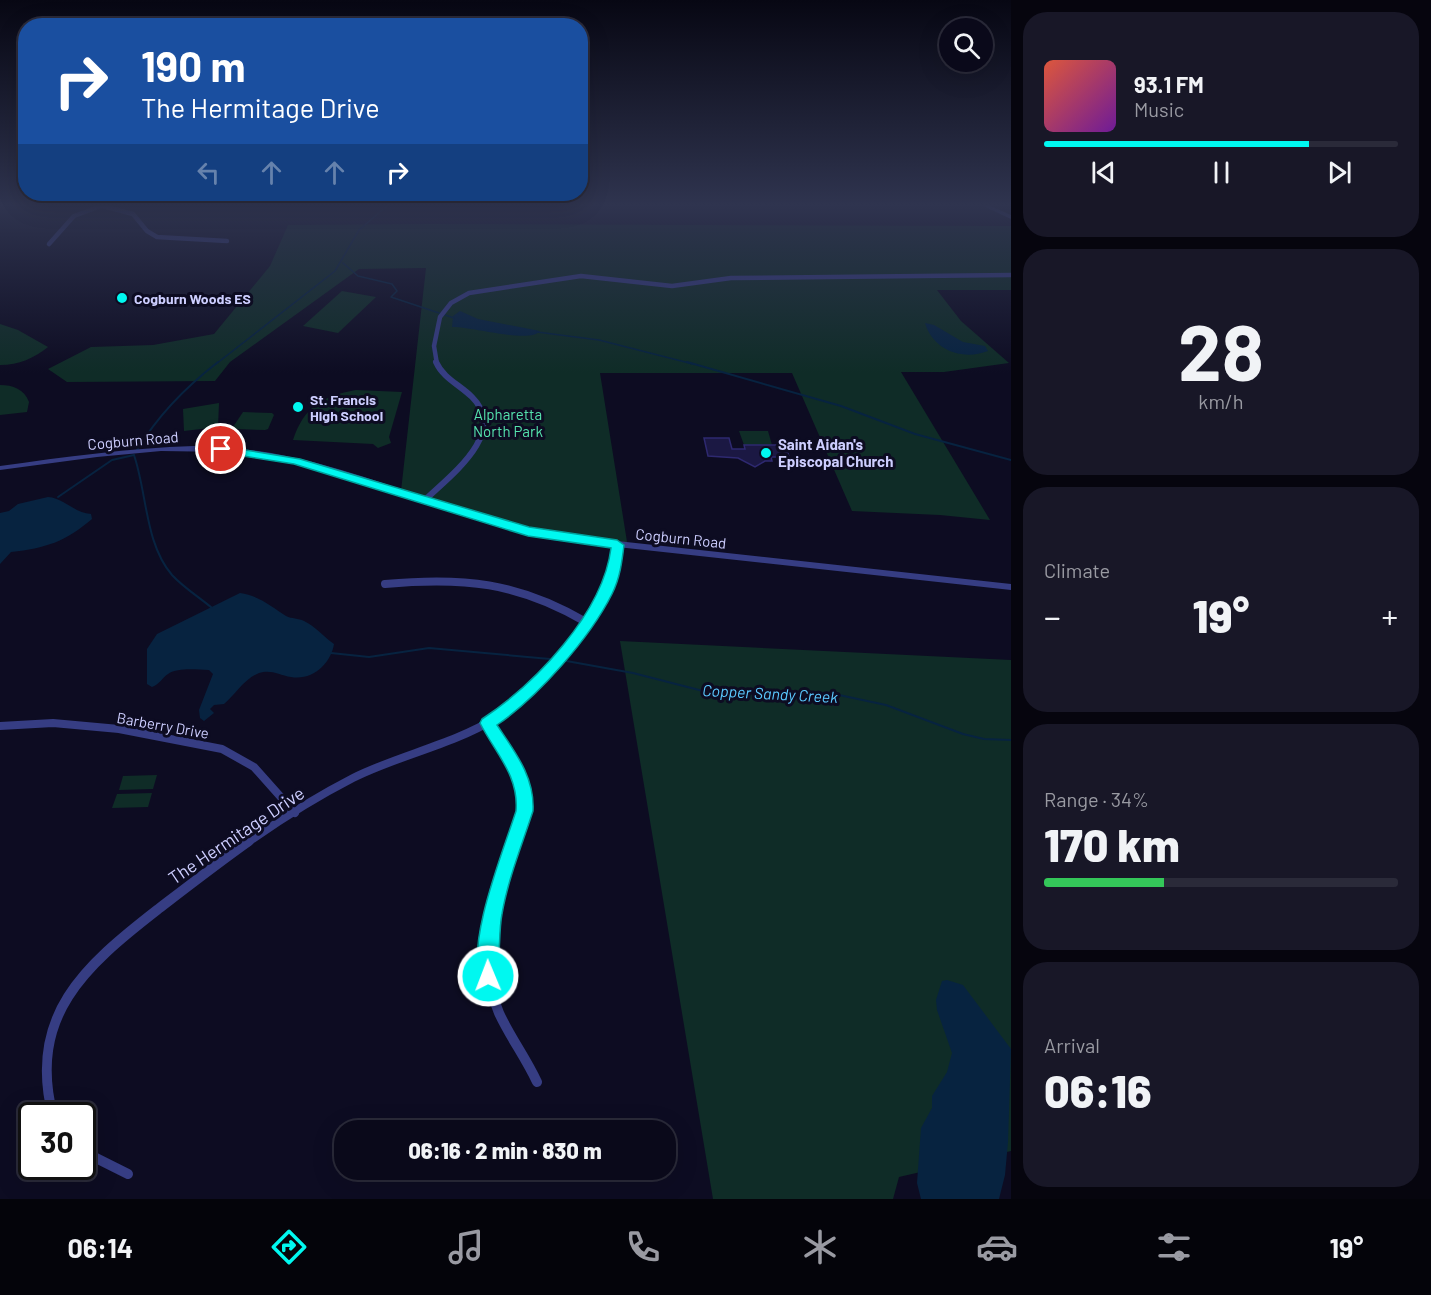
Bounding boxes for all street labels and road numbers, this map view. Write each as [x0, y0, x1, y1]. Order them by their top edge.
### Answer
street label: Cogburn Road [87, 427, 179, 453]
street label: Cogburn Road [635, 524, 727, 552]
street label: Barberry Drive [116, 708, 210, 742]
street label: The Hermitage Drive [164, 781, 308, 889]

